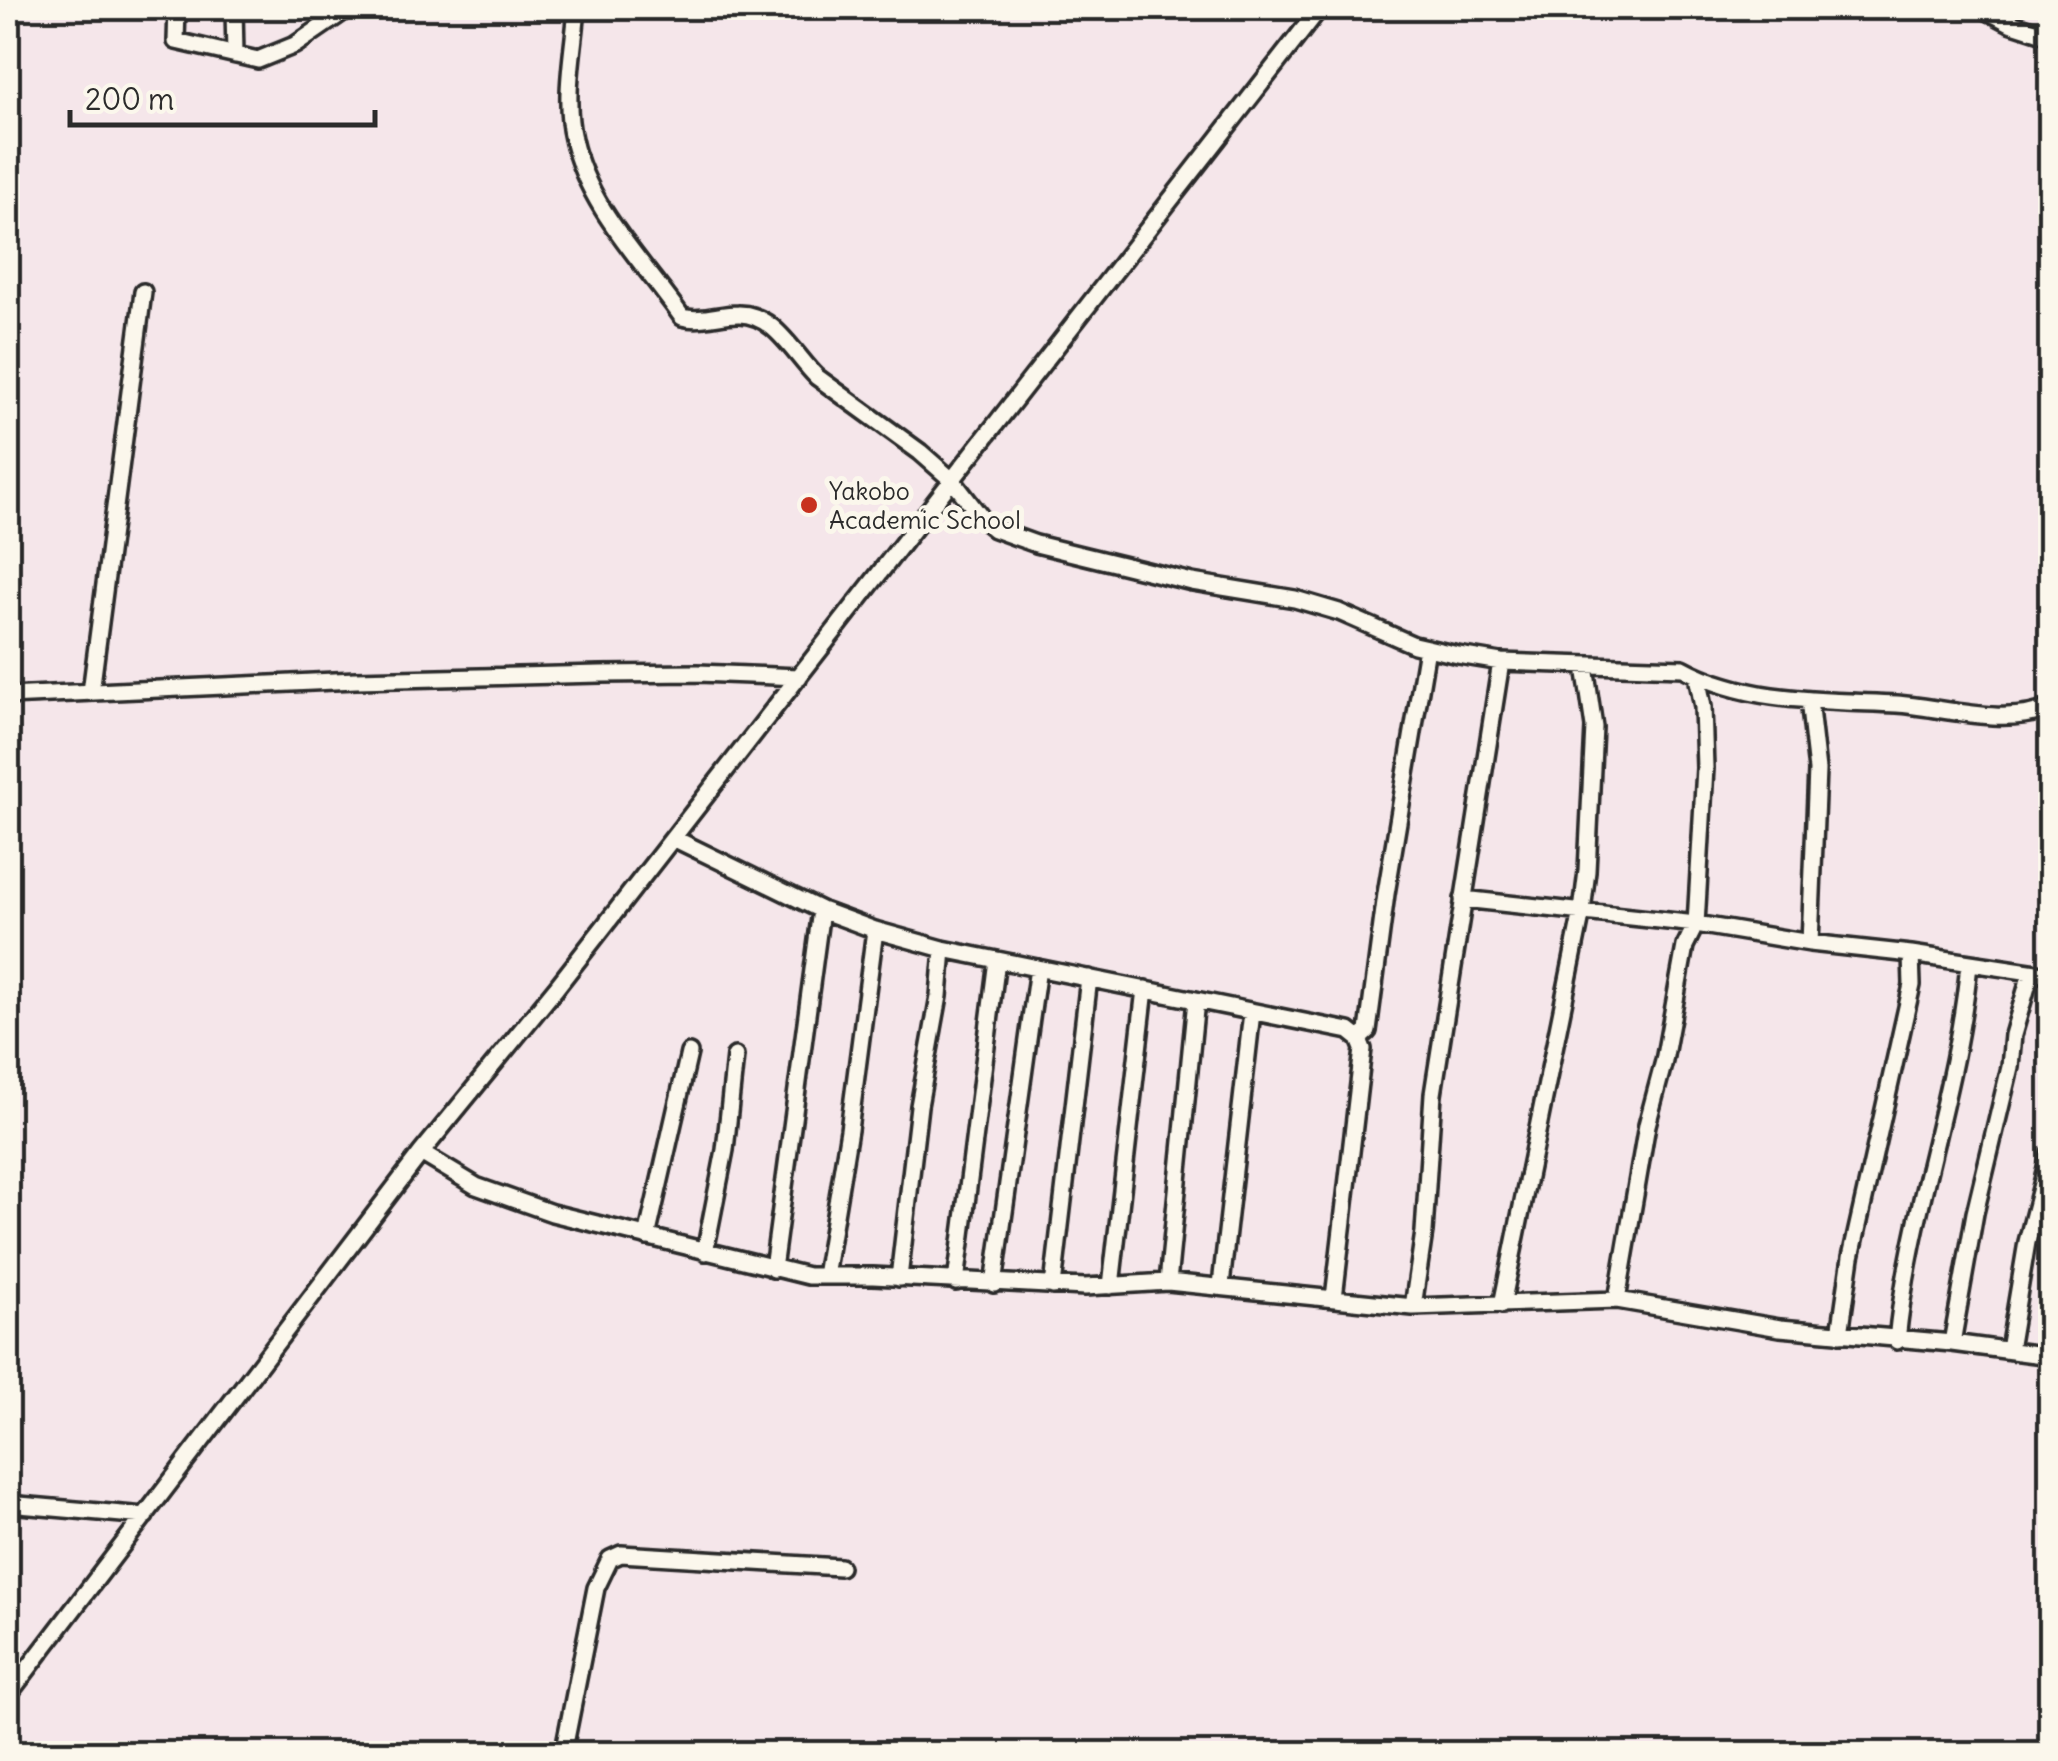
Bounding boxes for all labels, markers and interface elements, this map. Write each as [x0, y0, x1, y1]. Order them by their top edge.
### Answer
scale bar [70, 65, 375, 127]
text: 200 m [85, 80, 174, 118]
place label: Yakobo Academic School [829, 475, 1021, 536]
marker: Yakobo Academic School [798, 494, 820, 516]

